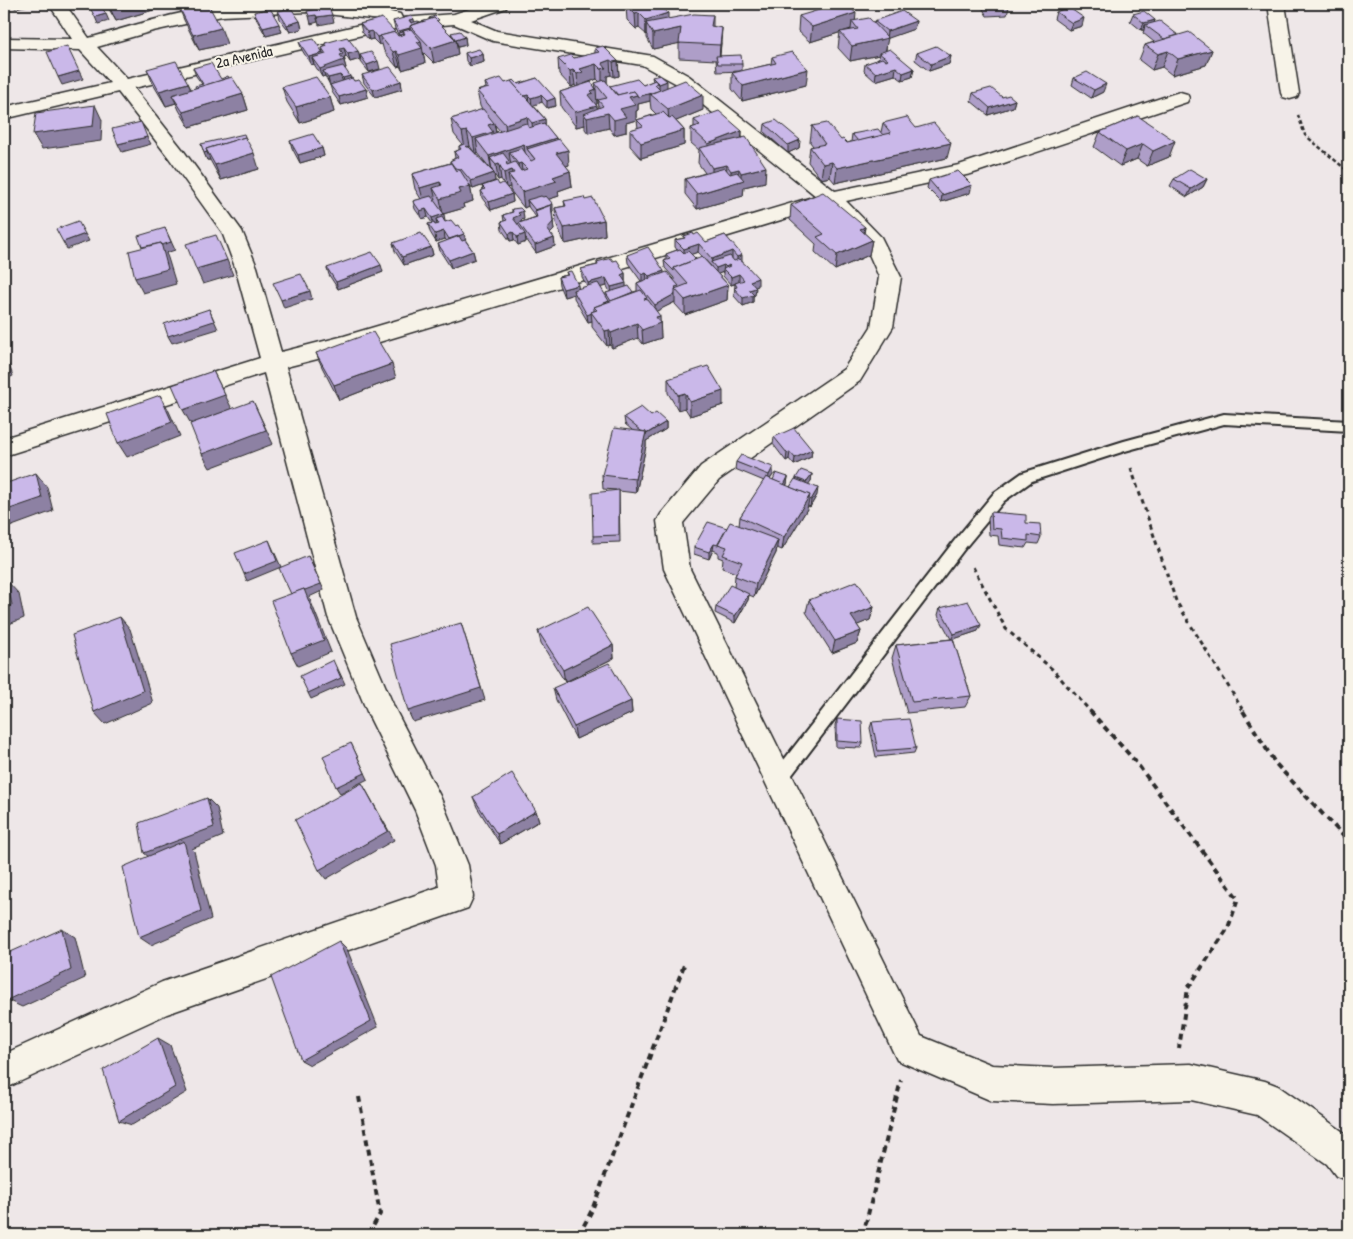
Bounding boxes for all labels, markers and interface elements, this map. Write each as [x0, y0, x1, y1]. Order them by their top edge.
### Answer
street label: 2a Avenida [214, 40, 274, 73]

